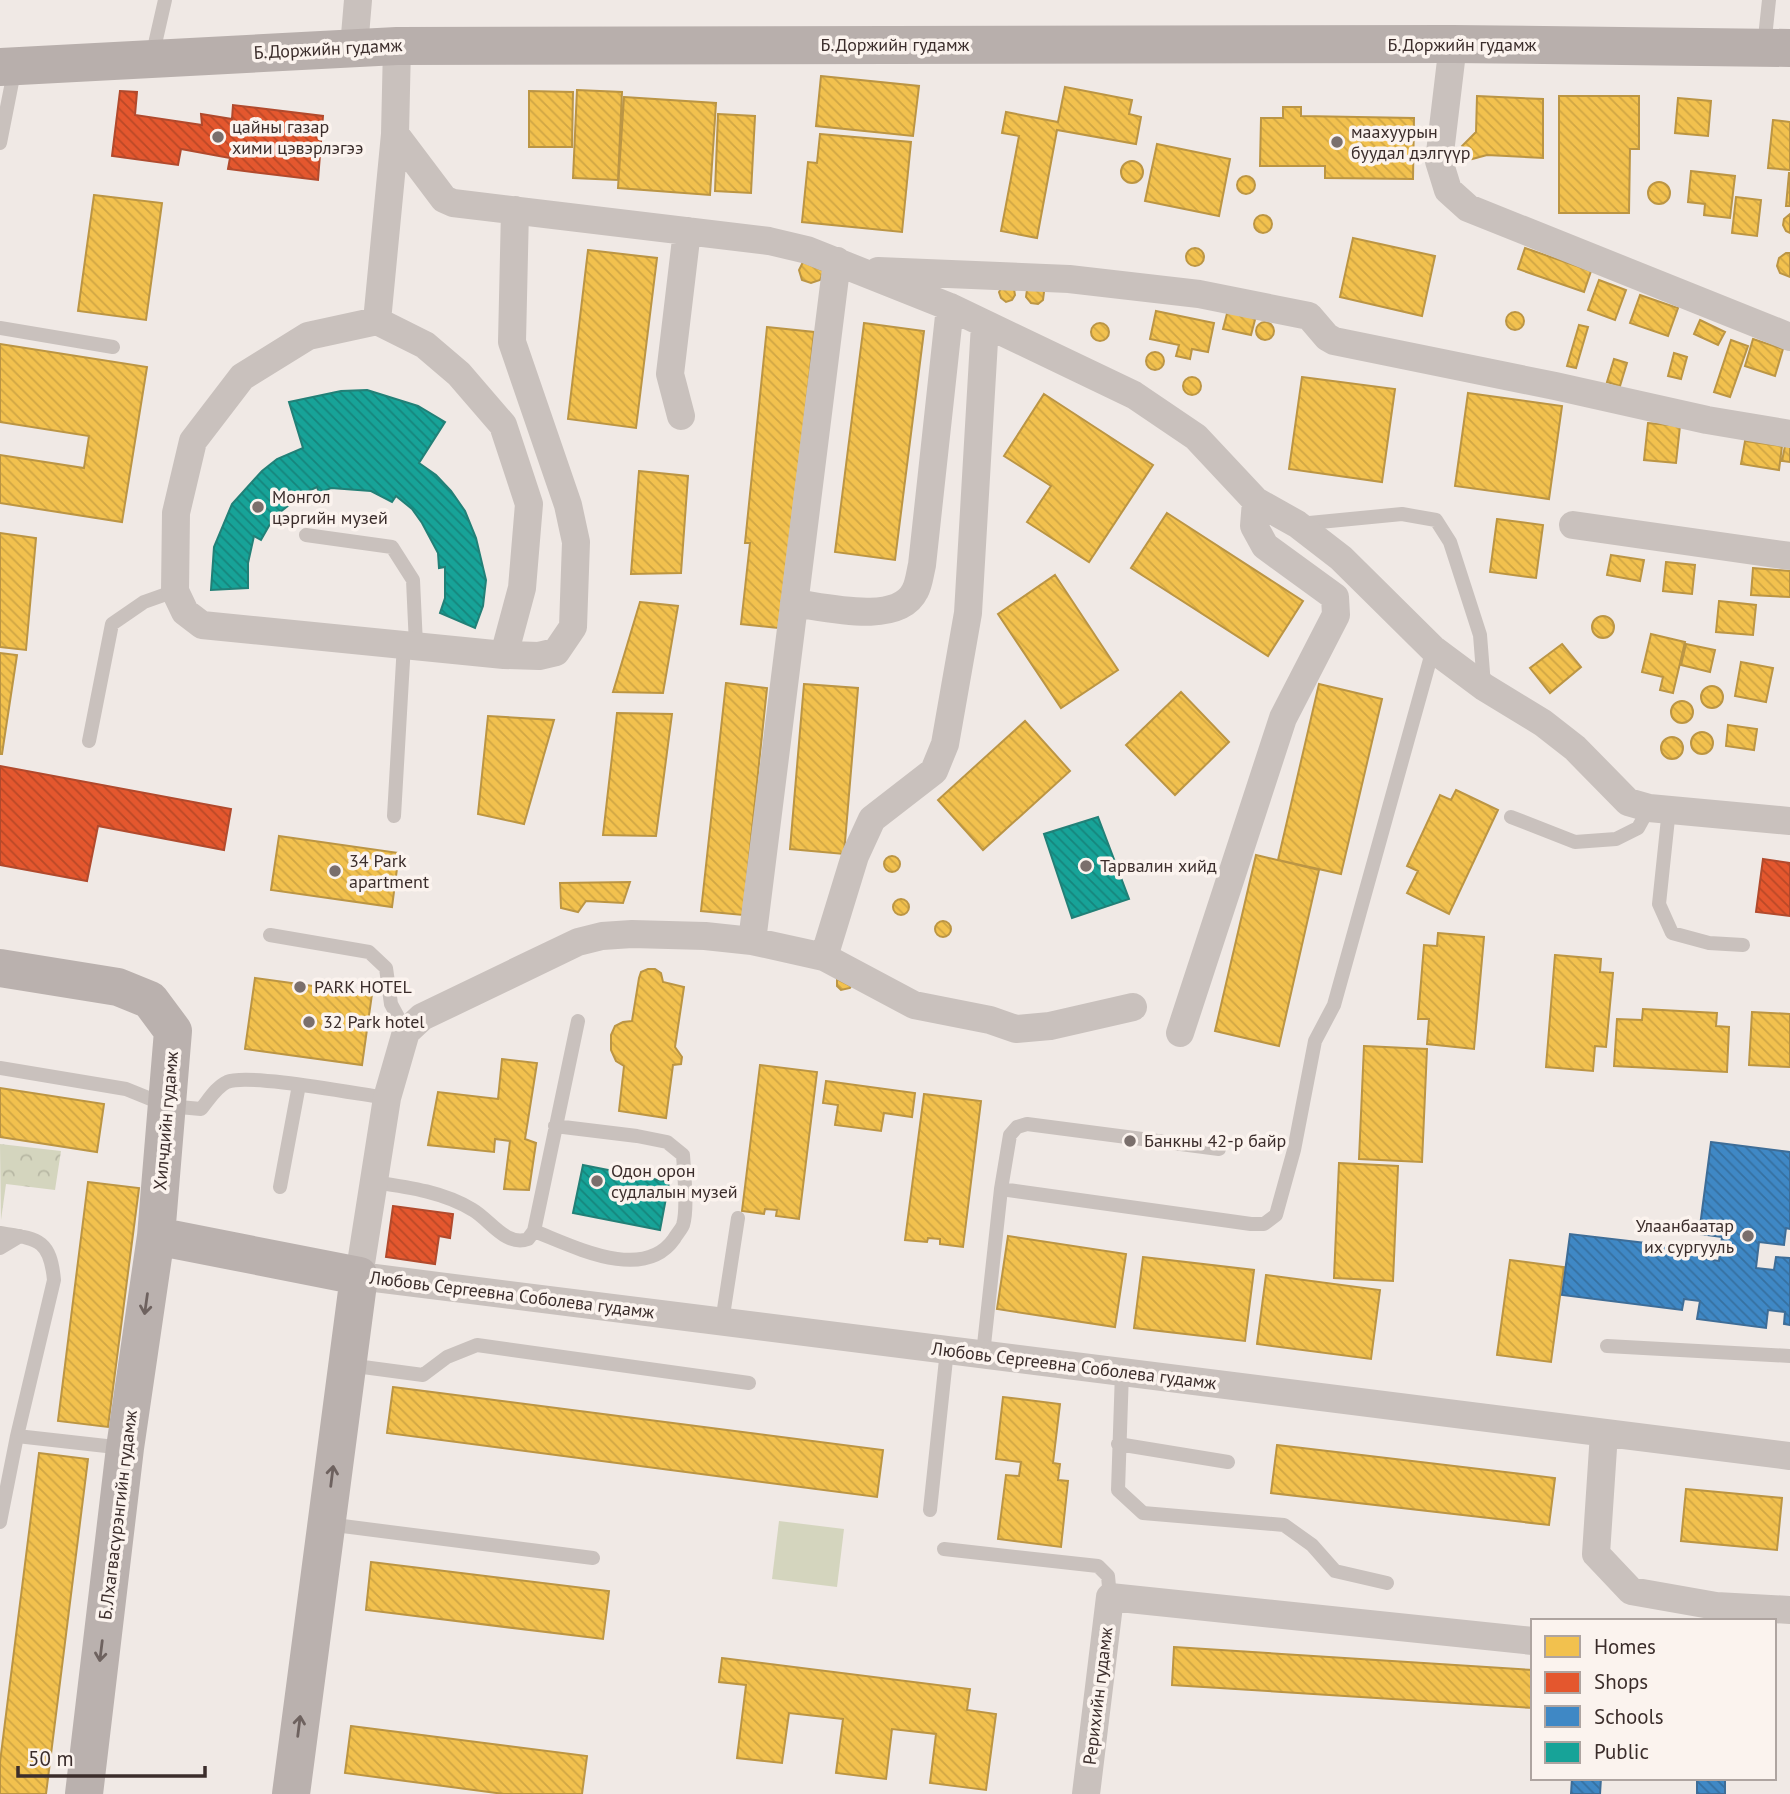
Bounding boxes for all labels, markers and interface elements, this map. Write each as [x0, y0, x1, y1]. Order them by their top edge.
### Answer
street label: Б.Доржийн гудамж [253, 33, 403, 64]
street label: Б.Доржийн гудамж [821, 33, 970, 56]
street label: Б.Доржийн гудамж [1388, 33, 1537, 56]
place label: цайны газар хими цэвэрлэгээ [232, 115, 363, 159]
place label: маахуурын буудал дэлгүүр [1351, 120, 1471, 164]
marker: цайны газар хими цэвэрлэгээ [210, 129, 226, 145]
marker: маахуурын буудал дэлгүүр [1329, 134, 1345, 150]
place label: Монгол цэргийн музей [272, 485, 388, 529]
marker: Монгол цэргийн музей [250, 499, 266, 515]
place label: 34 Park apartment [349, 849, 429, 893]
place label: Тарвалин хийд [1100, 854, 1217, 877]
marker: Тарвалин хийд [1078, 858, 1094, 874]
marker: 34 Park apartment [327, 863, 343, 879]
place label: PARK HOTEL [314, 975, 412, 998]
marker: PARK HOTEL [292, 979, 308, 995]
place label: 32 Park hotel [323, 1010, 425, 1033]
marker: 32 Park hotel [301, 1014, 317, 1030]
street label: Хилчдийн гудамж [148, 1050, 183, 1192]
place label: Банкны 42-р байр [1144, 1129, 1286, 1152]
marker: Банкны 42-р байр [1122, 1133, 1138, 1149]
place label: Одон орон судлалын музей [611, 1159, 738, 1203]
marker: Одон орон судлалын музей [589, 1173, 605, 1189]
place label: Улаанбаатар их сургууль [1636, 1214, 1734, 1258]
marker: Улаанбаатар их сургууль [1740, 1228, 1756, 1244]
street label: Любовь Сергеевна Соболева гудамж [367, 1265, 656, 1323]
one-way arrow [139, 1292, 152, 1315]
street label: Любовь Сергеевна Соболева гудамж [929, 1336, 1218, 1394]
street label: Б.Лхагвасүрэнгийн гудамж [93, 1409, 142, 1621]
one-way arrow [326, 1466, 339, 1488]
legend [1531, 1619, 1776, 1780]
street label: Рерихийн гудамж [1078, 1626, 1117, 1766]
text: Homes [1594, 1633, 1656, 1660]
one-way arrow [95, 1639, 108, 1662]
text: Shops [1594, 1668, 1648, 1695]
text: Schools [1594, 1703, 1664, 1730]
one-way arrow [293, 1715, 306, 1738]
scale bar [18, 1734, 205, 1778]
text: Public [1594, 1738, 1649, 1765]
text: 50 m [28, 1745, 74, 1772]

